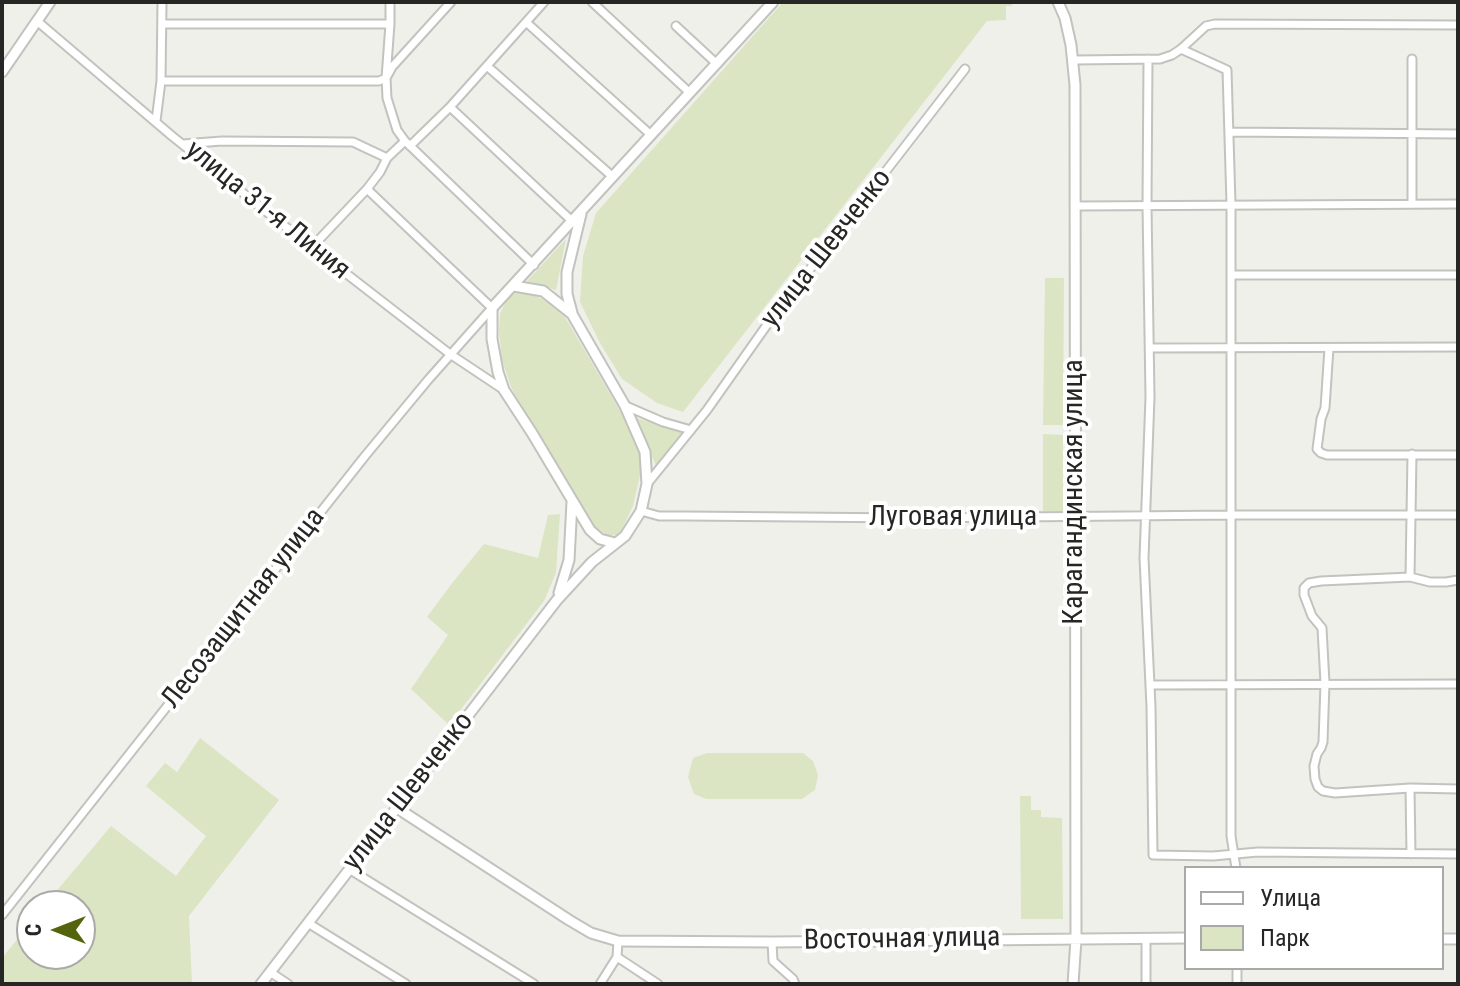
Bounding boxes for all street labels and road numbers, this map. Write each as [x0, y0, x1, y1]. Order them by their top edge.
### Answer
street label: улица 31-я Линия [178, 134, 356, 288]
street label: улица Шевченко [755, 163, 899, 335]
street label: Карагандинская улица [1058, 359, 1092, 625]
street label: Луговая улица [869, 501, 1037, 535]
street label: Лесозащитная улица [155, 502, 333, 716]
street label: улица Шевченко [337, 706, 481, 878]
street label: Восточная улица [804, 921, 1000, 959]

